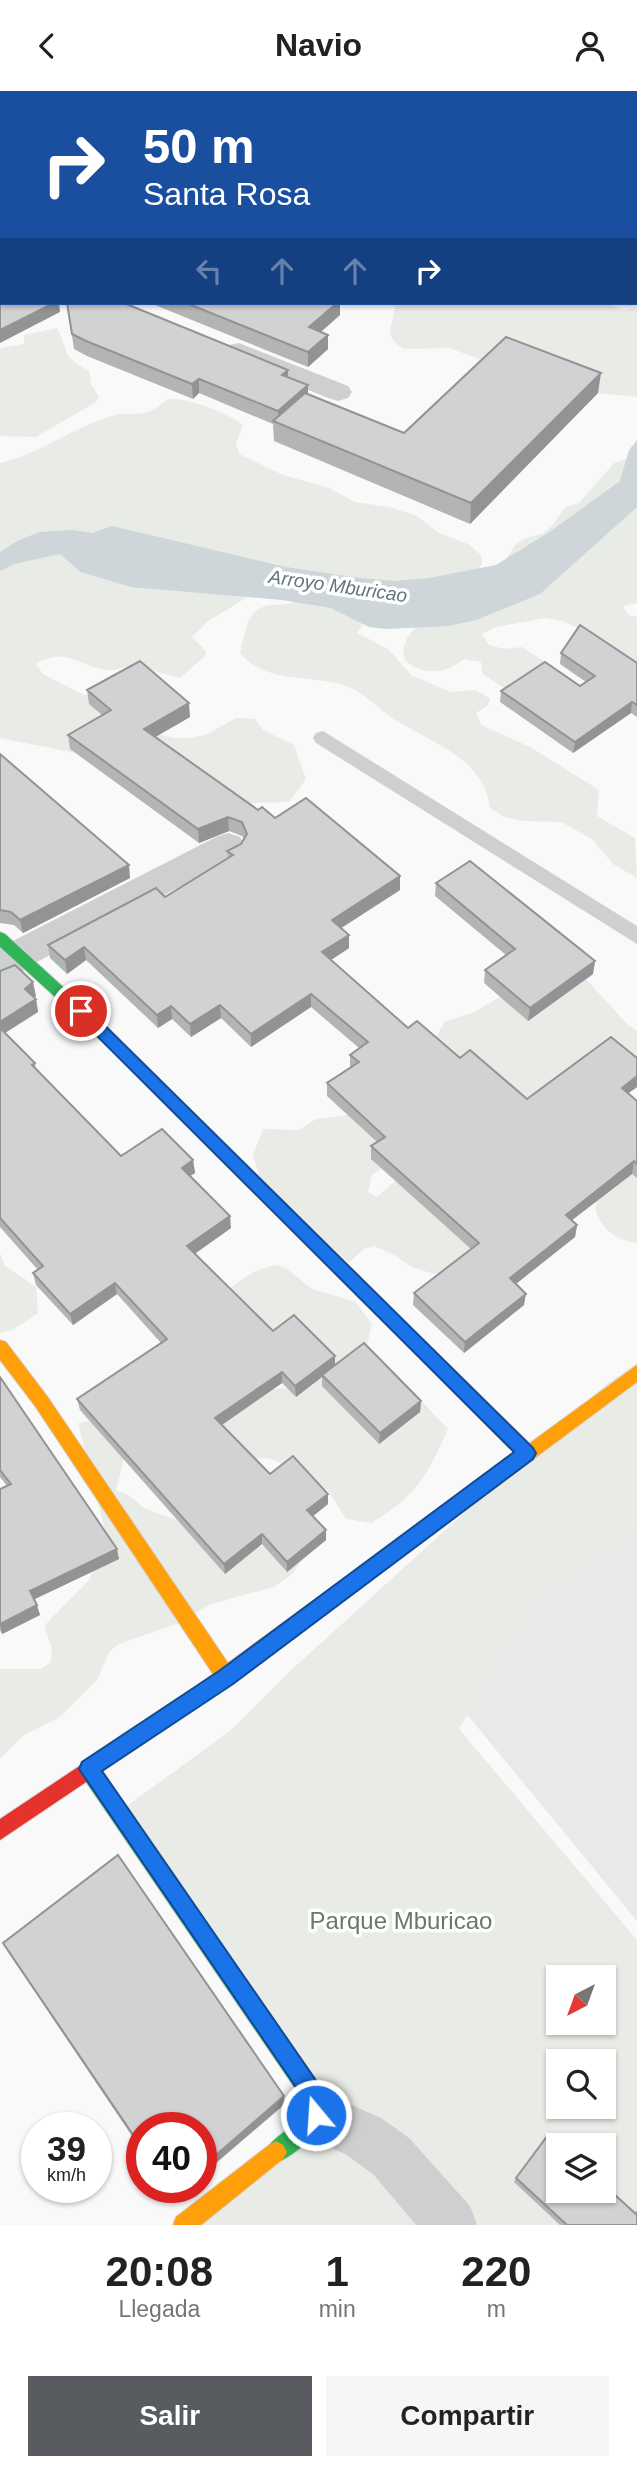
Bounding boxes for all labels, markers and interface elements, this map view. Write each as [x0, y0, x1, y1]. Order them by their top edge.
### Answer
icon: back [28, 27, 66, 65]
text: Navio [275, 27, 362, 63]
icon: person [571, 27, 609, 65]
icon: right [28, 119, 119, 210]
text: 50 m [143, 119, 255, 173]
text: Santa Rosa [143, 176, 310, 212]
icon: left [190, 252, 228, 290]
icon: ahead [263, 252, 301, 290]
icon: ahead [336, 252, 374, 290]
icon: right [409, 252, 447, 290]
water label: Arroyo Mburicao [267, 566, 408, 606]
pin [51, 981, 111, 1041]
icon: arrive [62, 992, 100, 1030]
park label: Parque Mburicao [310, 1907, 492, 1934]
north arrow [546, 1965, 616, 2035]
map controls [546, 1965, 616, 2203]
button: search [546, 2049, 616, 2119]
position arrow [279, 2078, 353, 2152]
speed limit sign: 40 [126, 2112, 217, 2203]
text: 39 [47, 2129, 86, 2168]
button: layers [546, 2133, 616, 2203]
text: km/h [47, 2165, 86, 2185]
text: 20:08 [106, 2248, 213, 2295]
text: 1 [325, 2248, 349, 2295]
text: 220 [461, 2248, 531, 2295]
text: Llegada [118, 2296, 200, 2322]
text: min [319, 2296, 356, 2322]
text: m [487, 2296, 506, 2322]
button: Salir [28, 2376, 312, 2456]
button: Compartir [326, 2376, 609, 2456]

